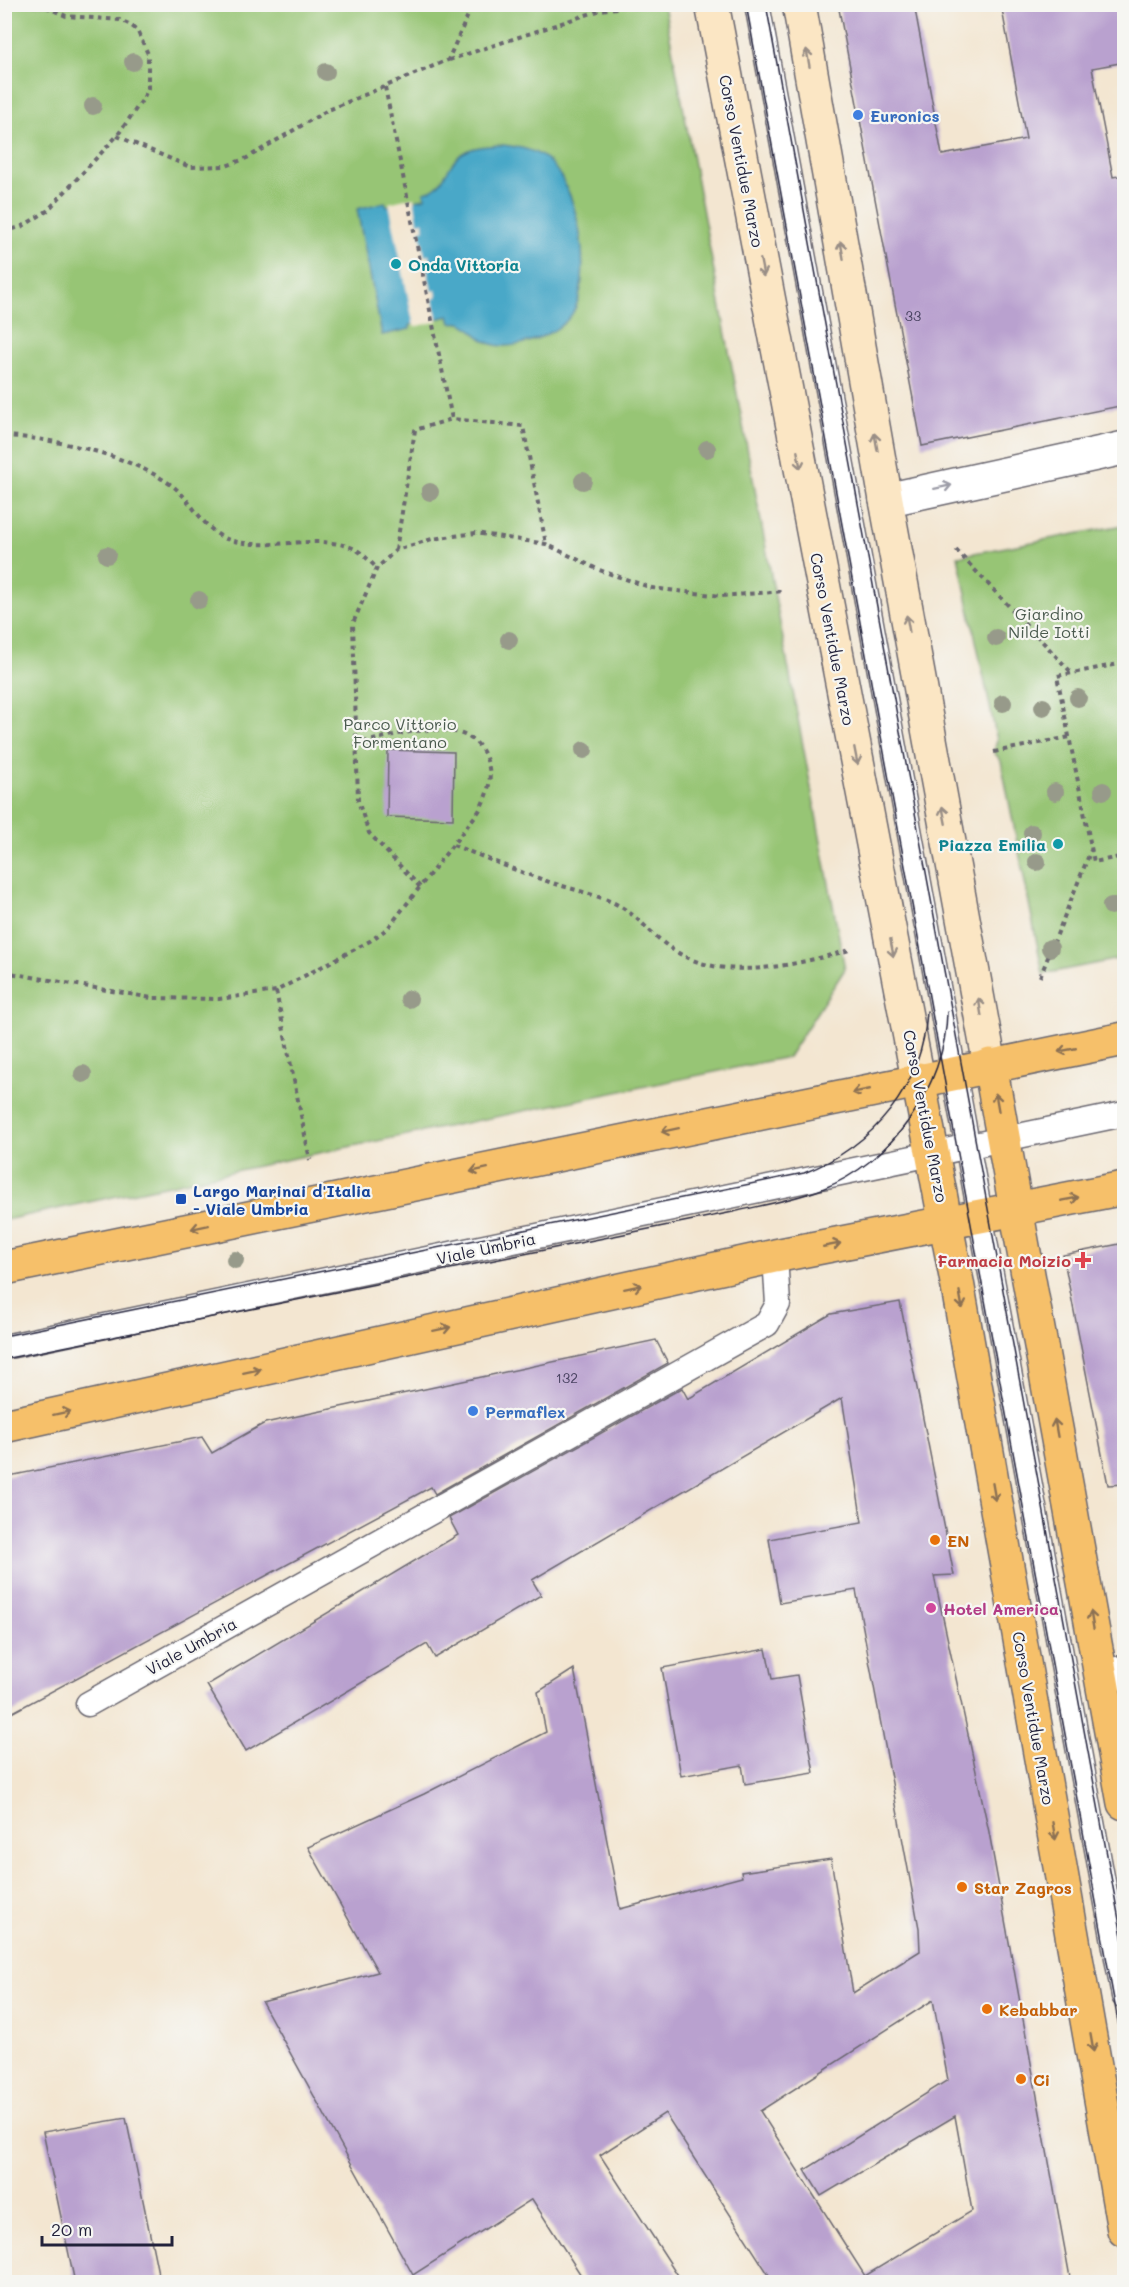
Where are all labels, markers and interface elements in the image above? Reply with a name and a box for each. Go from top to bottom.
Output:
one-way arrow [803,48,814,68]
street label: Corso Ventidue Marzo [715,73,769,249]
place label: Euronics [870,105,940,126]
marker: Euronics [851,108,865,122]
one-way arrow [836,241,847,260]
place label: Onda Vittoria [408,254,520,275]
marker: Onda Vittoria [389,257,403,271]
one-way arrow [757,258,768,278]
house number: 33 [905,306,921,325]
one-way arrow [870,433,881,452]
one-way arrow [794,450,805,469]
one-way arrow [933,481,952,493]
street label: Corso Ventidue Marzo [806,551,860,727]
park label: Giardino Nilde Iotti [1008,603,1090,642]
one-way arrow [903,614,914,634]
park label: Parco Vittorio Formentano [344,713,456,752]
one-way arrow [851,746,862,765]
one-way arrow [938,806,949,826]
place label: Piazza Emilia [938,834,1046,855]
marker: Piazza Emilia [1051,837,1065,851]
one-way arrow [887,937,898,957]
one-way arrow [974,998,985,1017]
street label: Corso Ventidue Marzo [899,1028,953,1204]
one-way arrow [1058,1045,1077,1056]
one-way arrow [851,1086,871,1097]
one-way arrow [991,1093,1002,1113]
one-way arrow [660,1125,680,1136]
one-way arrow [470,1165,489,1176]
place label: Largo Marinai d'Italia - Viale Umbria [193,1180,371,1219]
marker: Largo Marinai d'Italia - Viale Umbria [174,1192,188,1206]
one-way arrow [1060,1193,1080,1204]
one-way arrow [191,1222,210,1234]
street label: Viale Umbria [435,1227,537,1269]
one-way arrow [822,1239,842,1250]
place label: Farmacia Moizio [937,1250,1071,1271]
marker: Farmacia Moizio [1076,1253,1090,1267]
one-way arrow [623,1281,642,1293]
one-way arrow [955,1290,966,1310]
one-way arrow [433,1323,452,1335]
one-way arrow [242,1365,261,1377]
house number: 132 [556,1368,578,1387]
place label: Permaflex [485,1401,565,1422]
marker: Permaflex [466,1404,480,1418]
one-way arrow [52,1407,71,1419]
one-way arrow [1050,1418,1061,1438]
one-way arrow [989,1482,1000,1502]
place label: EN [947,1530,969,1551]
marker: EN [928,1533,942,1547]
place label: Hotel America [943,1598,1059,1619]
marker: Hotel America [924,1601,938,1615]
one-way arrow [1086,1610,1097,1630]
street label: Viale Umbria [142,1612,240,1680]
street label: Corso Ventidue Marzo [1008,1630,1060,1806]
one-way arrow [1049,1820,1060,1840]
place label: Star Zagros [974,1877,1072,1898]
marker: Star Zagros [955,1880,969,1894]
place label: Kebabbar [999,1999,1078,2020]
marker: Kebabbar [980,2002,994,2016]
one-way arrow [1086,2033,1097,2053]
place label: Ci [1033,2069,1050,2090]
marker: Ci [1014,2072,1028,2086]
scale bar [42,2209,172,2247]
text: 20 m [51,2217,92,2241]

